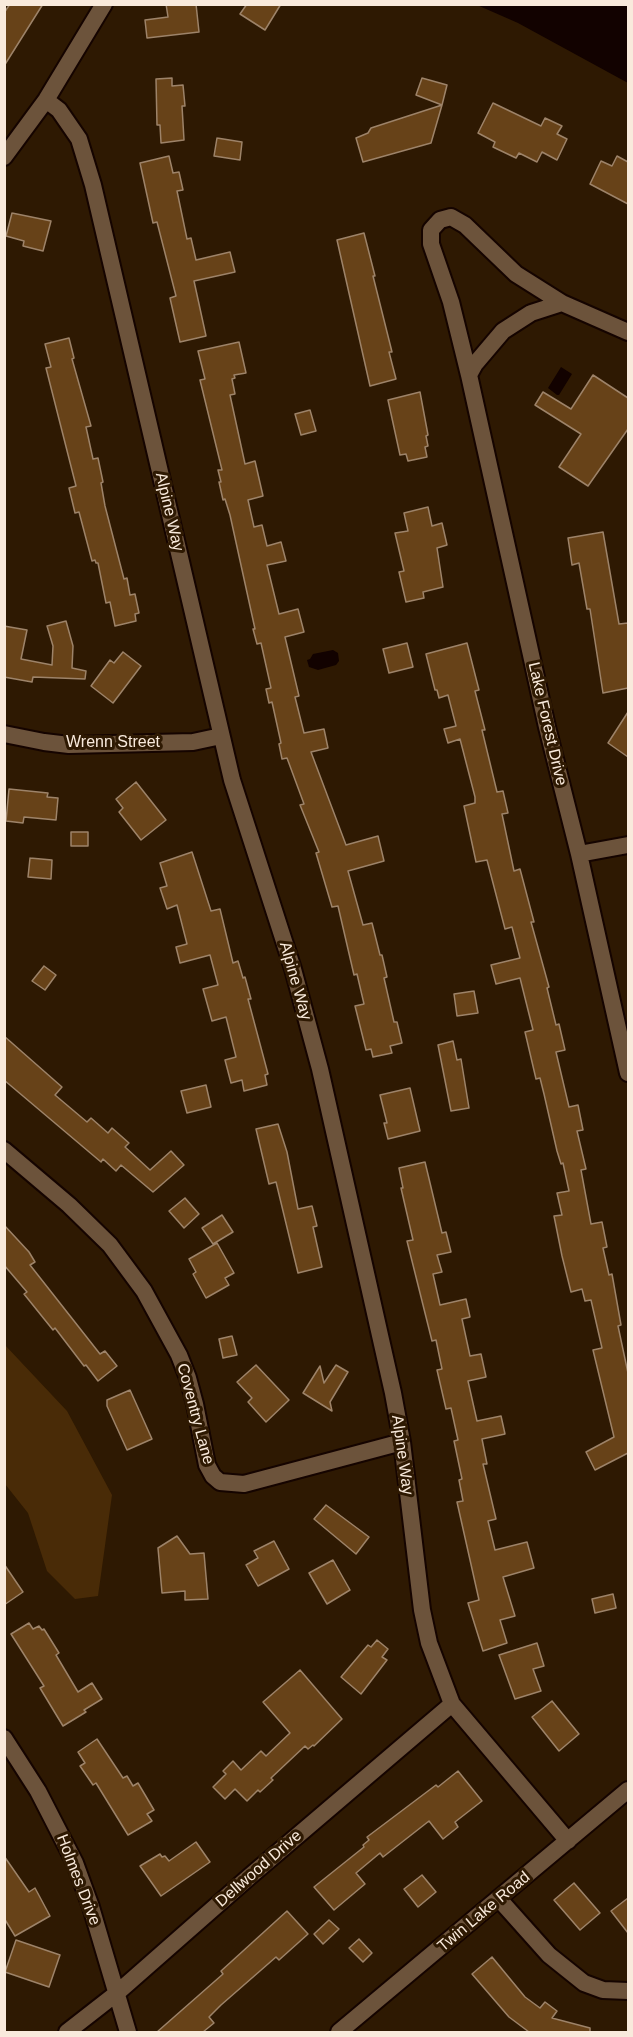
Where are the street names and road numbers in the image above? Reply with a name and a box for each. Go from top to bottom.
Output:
street label: Alpine Way [151,471,187,553]
street label: Lake Forest Drive [523,660,571,788]
street label: Wrenn Street [66,733,160,753]
street label: Alpine Way [275,940,315,1022]
street label: Coventry Lane [172,1361,218,1467]
street label: Alpine Way [387,1414,417,1496]
street label: Dellwood Drive [212,1826,306,1912]
street label: Holmes Drive [52,1832,104,1928]
street label: Twin Lake Road [434,1868,534,1956]

